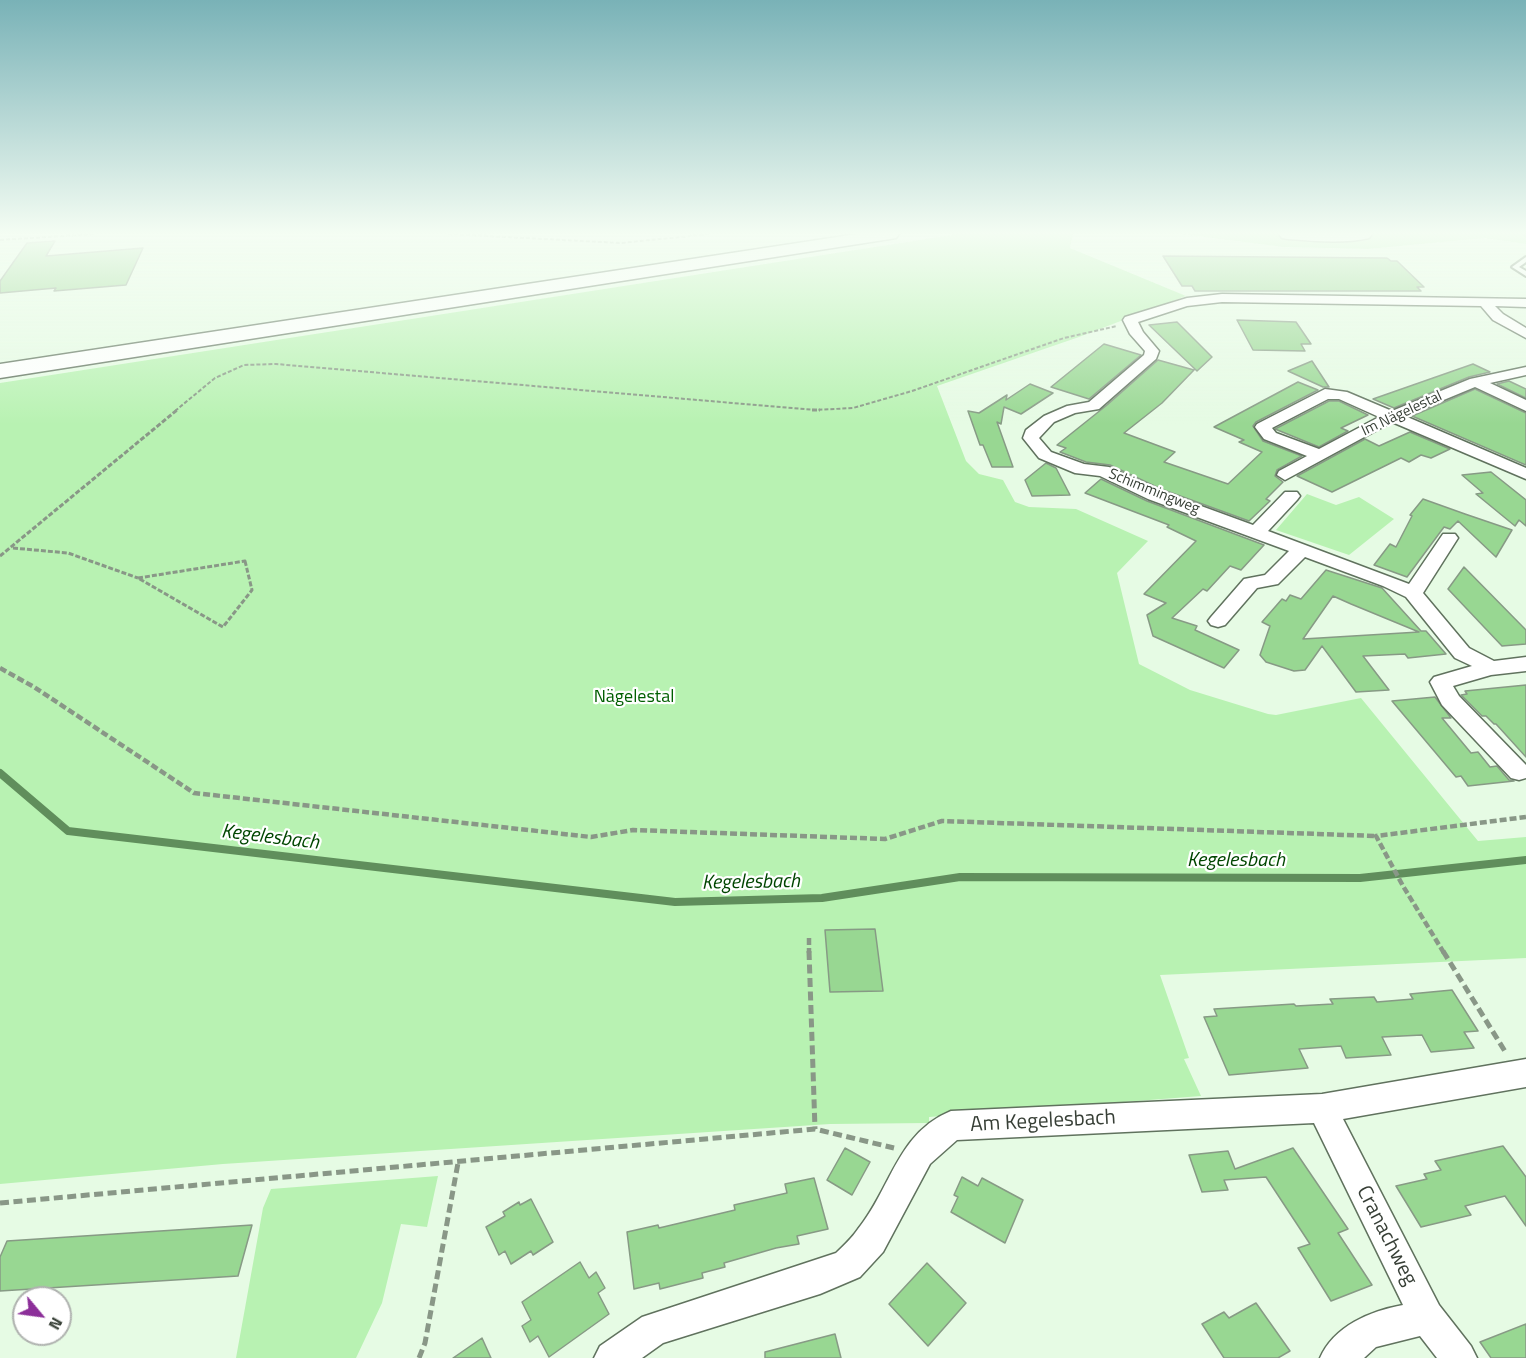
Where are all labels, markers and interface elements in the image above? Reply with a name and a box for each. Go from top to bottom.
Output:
street label: Im Nägelestal [1359,388,1445,440]
street label: Schimmingweg [1106,466,1202,518]
park label: Nägelestal [594,687,674,709]
water label: Kegelesbach [220,820,320,856]
water label: Kegelesbach [1187,849,1285,873]
water label: Kegelesbach [702,870,800,896]
street label: Am Kegelesbach [970,1106,1116,1138]
street label: Cranachweg [1350,1182,1422,1290]
north arrow [12,1286,72,1346]
text: N [43,1313,69,1334]

